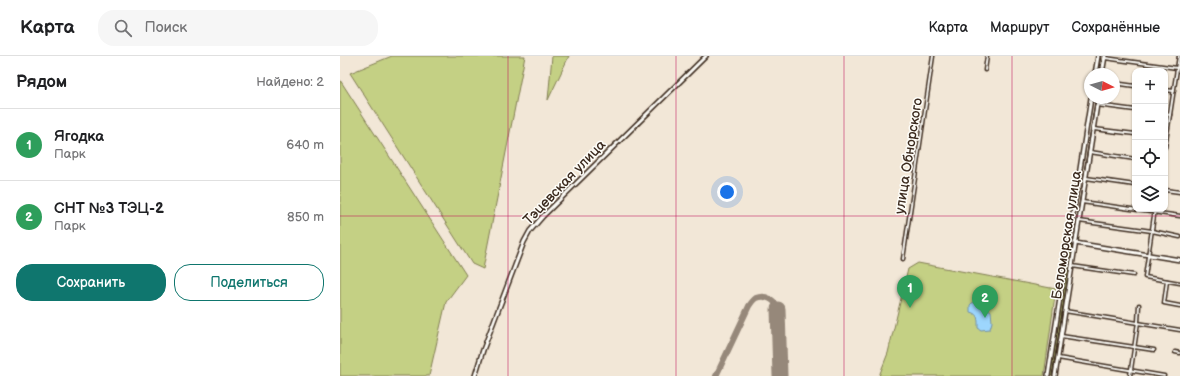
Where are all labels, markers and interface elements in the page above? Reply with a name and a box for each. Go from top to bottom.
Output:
search box [98,10,378,46]
text: Карта [20,16,74,39]
icon: search [112,17,134,39]
text: Поиск [144,18,187,37]
text: Карта [929,19,968,36]
text: Маршрут [990,19,1050,36]
text: Сохранённые [1072,19,1160,36]
north arrow [1084,68,1120,104]
map controls [1132,68,1168,212]
button: + [1132,68,1168,104]
text: Рядом [16,72,67,92]
text: Найдено: 2 [256,74,324,90]
street label: улица Обнорского [891,97,926,215]
button: − [1132,104,1168,140]
text: Ягодка [54,127,104,146]
street label: Тэцевская улица [520,136,610,228]
text: 1 [26,137,32,153]
text: 640 m [286,137,324,153]
button: locate [1132,140,1168,176]
text: Парк [54,146,86,162]
street label: Беломорская улица [1048,169,1085,301]
button: layers [1132,176,1168,212]
your location [717,182,737,202]
text: СНТ №3 ТЭЦ-2 [54,199,164,218]
text: 2 [25,209,33,225]
text: 850 m [287,209,324,225]
text: Парк [54,218,86,234]
button: Сохранить [16,264,166,301]
button: Поделиться [174,264,324,301]
pin: 1 [897,275,923,308]
pin: 2 [972,285,998,318]

